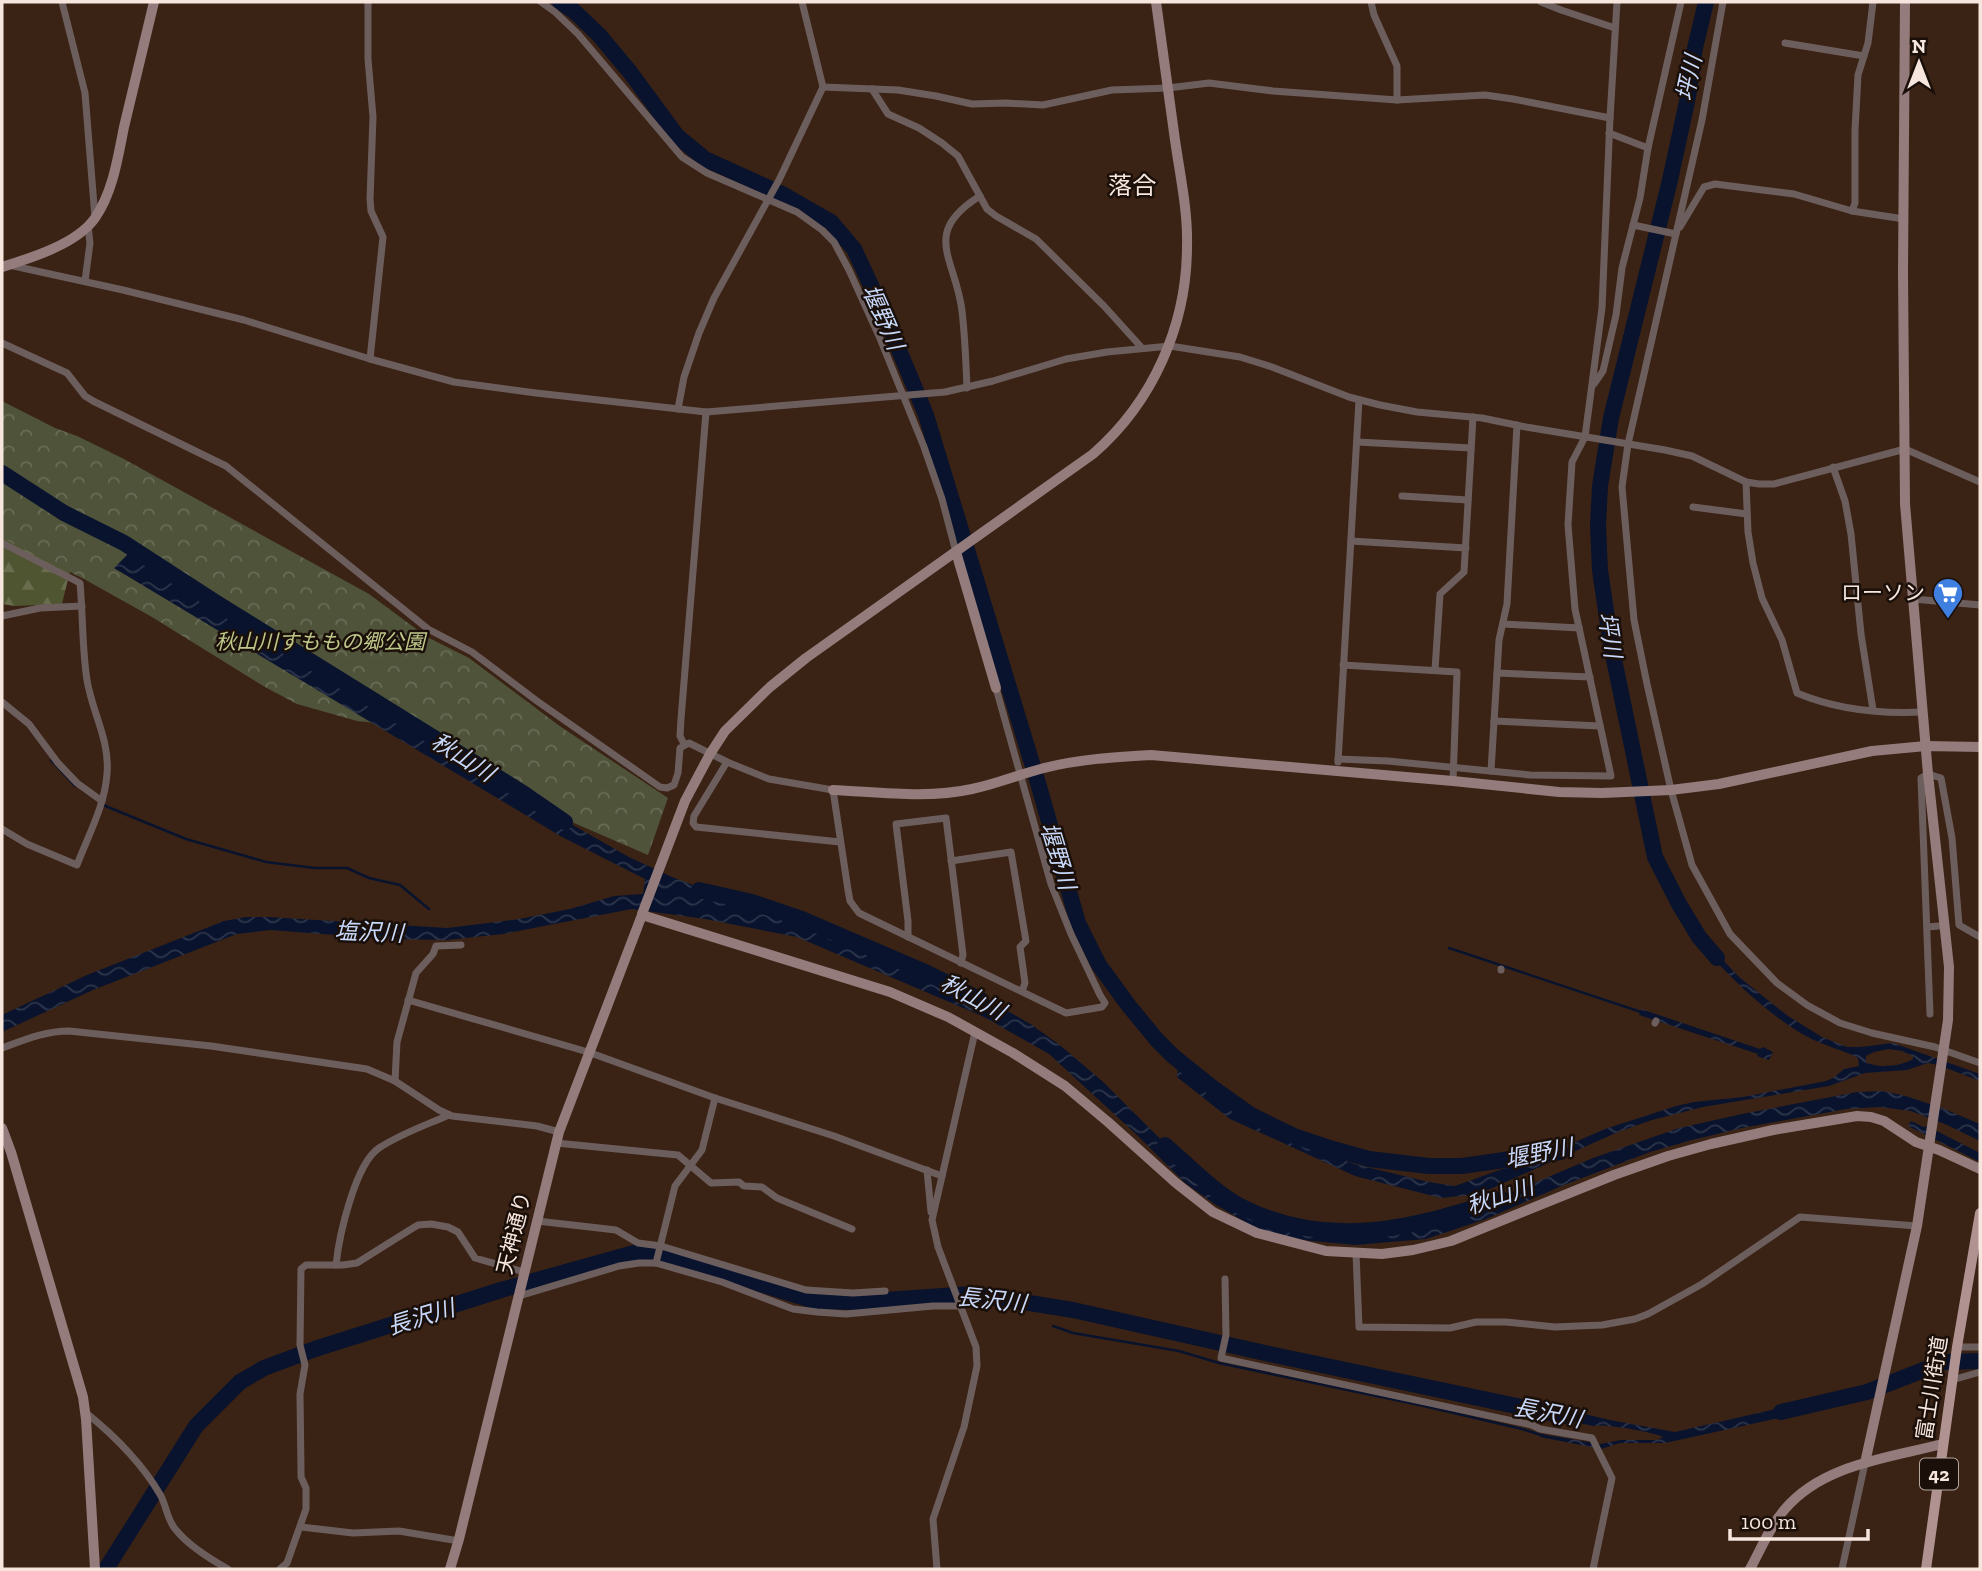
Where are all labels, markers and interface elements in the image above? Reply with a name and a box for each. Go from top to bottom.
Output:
north arrow [1884,28,1954,98]
text: N [1912,35,1926,58]
water label: 坪川 [1671,50,1708,103]
district label: 落合 [1108,171,1156,200]
water label: 堰野川 [856,280,911,357]
supermarket icon: ローソン [1931,576,1965,620]
place label: ローソン [1841,580,1925,605]
water label: 坪川 [1593,610,1628,663]
park label: 秋山川すももの郷公園 [215,629,428,654]
water label: 秋山川 [426,727,502,789]
water label: 堰野川 [1035,819,1082,896]
water label: 塩沢川 [334,917,407,947]
water label: 秋山川 [936,968,1013,1027]
water label: 堰野川 [1502,1132,1578,1173]
water label: 秋山川 [1463,1171,1540,1220]
street label: 天神通り [491,1189,536,1277]
water label: 長沢川 [956,1282,1031,1318]
water label: 長沢川 [384,1293,461,1340]
street label: 富士川街道 [1911,1334,1952,1442]
water label: 長沢川 [1511,1393,1587,1434]
road number: 42 [1920,1458,1958,1490]
scale bar [1730,1498,1868,1542]
text: 100 m [1741,1509,1796,1534]

